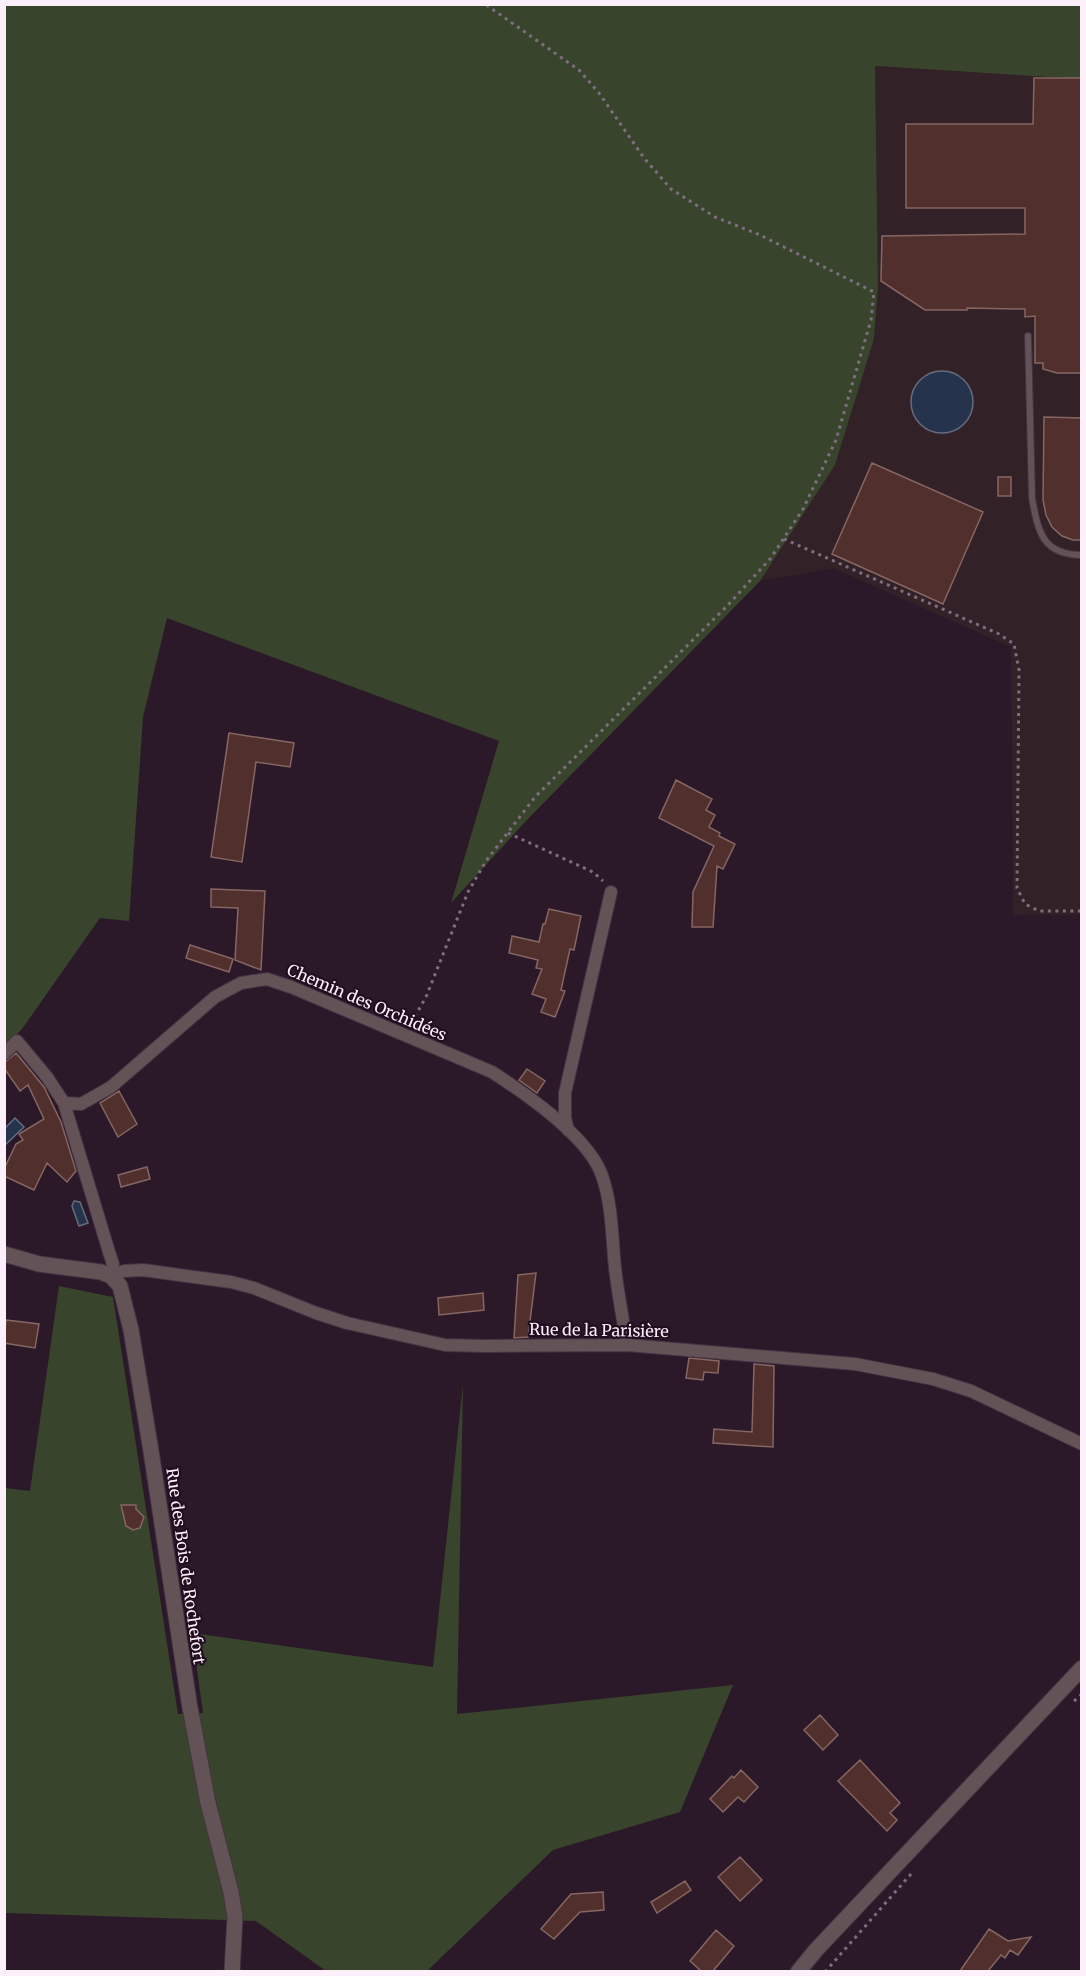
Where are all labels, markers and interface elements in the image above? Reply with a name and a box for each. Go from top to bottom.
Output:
street label: Chemin des Orchidées [284,959,450,1045]
street label: Rue de la Parisière [529,1319,669,1341]
street label: Rue des Bois de Rochefort [162,1467,210,1666]

